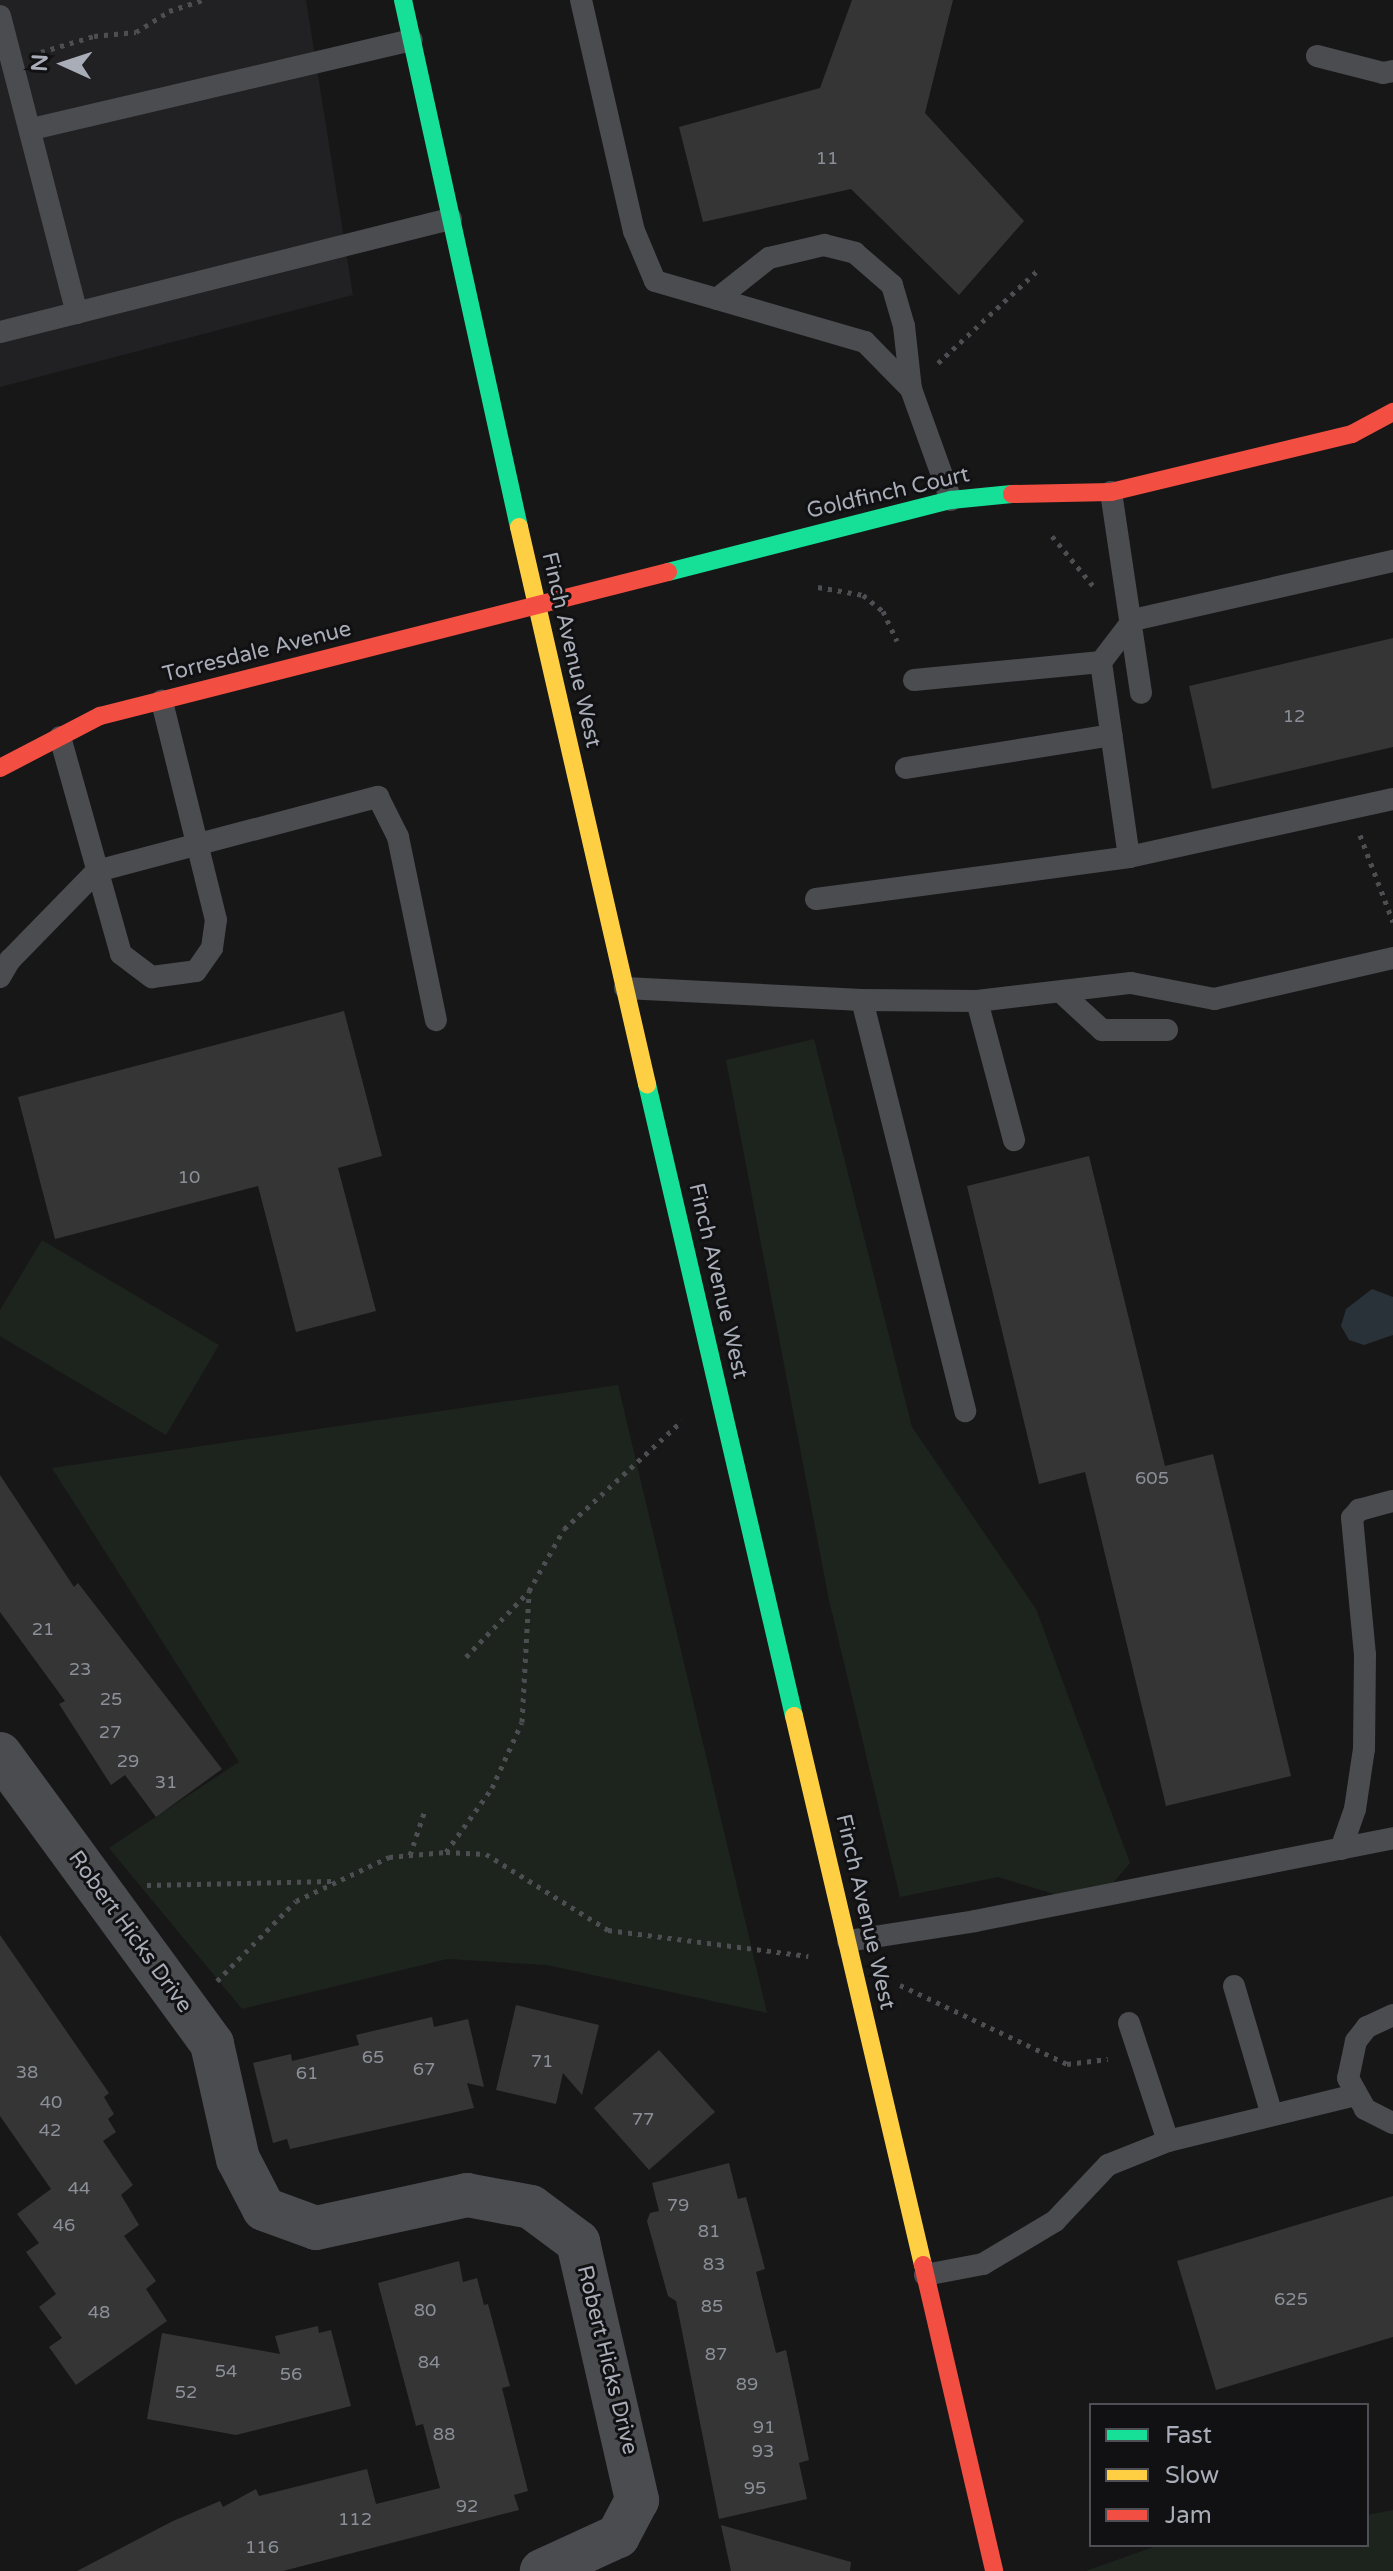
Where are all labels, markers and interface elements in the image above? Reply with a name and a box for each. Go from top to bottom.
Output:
north arrow [24,24,104,104]
text: N [27,53,53,72]
house number: 11 [816,147,838,169]
street label: Goldfinch Court [804,461,972,525]
street label: Finch Avenue West [536,550,606,750]
street label: Torresdale Avenue [160,616,354,688]
house number: 12 [1283,705,1305,727]
house number: 10 [178,1166,200,1188]
street label: Finch Avenue West [683,1181,753,1381]
house number: 605 [1135,1467,1169,1489]
house number: 21 [32,1618,54,1640]
house number: 23 [69,1658,91,1680]
house number: 25 [100,1688,122,1710]
house number: 27 [99,1721,121,1743]
house number: 29 [117,1750,139,1772]
house number: 31 [155,1771,177,1793]
street label: Finch Avenue West [830,1812,900,2012]
street label: Robert Hicks Drive [62,1846,198,2018]
house number: 65 [362,2046,384,2068]
house number: 71 [531,2050,553,2072]
house number: 67 [413,2058,435,2080]
house number: 38 [16,2061,38,2083]
house number: 61 [296,2062,318,2084]
house number: 40 [40,2091,62,2113]
house number: 77 [632,2108,654,2130]
house number: 42 [39,2119,61,2141]
house number: 44 [68,2177,90,2199]
house number: 79 [667,2194,689,2216]
house number: 46 [53,2214,75,2236]
house number: 81 [698,2220,720,2242]
house number: 83 [703,2253,725,2275]
street label: Robert Hicks Drive [571,2263,643,2457]
house number: 625 [1274,2288,1308,2310]
house number: 85 [701,2295,723,2317]
house number: 80 [414,2299,436,2321]
house number: 48 [88,2301,110,2323]
house number: 87 [705,2343,727,2365]
house number: 84 [418,2351,440,2373]
house number: 54 [215,2360,237,2382]
house number: 56 [280,2363,302,2385]
house number: 89 [736,2373,758,2395]
house number: 52 [175,2381,197,2403]
legend [1089,2403,1369,2547]
house number: 91 [753,2416,775,2438]
text: Fast [1165,2421,1212,2450]
house number: 88 [433,2423,455,2445]
house number: 93 [752,2440,774,2462]
text: Slow [1165,2461,1219,2490]
house number: 95 [744,2477,766,2499]
house number: 92 [456,2495,478,2517]
text: Jam [1165,2501,1212,2530]
house number: 112 [338,2508,372,2530]
house number: 116 [245,2536,279,2558]

